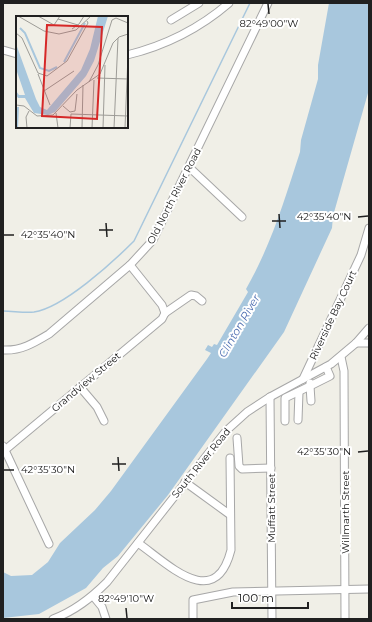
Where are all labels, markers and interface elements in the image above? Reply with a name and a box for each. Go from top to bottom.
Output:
inset map [16,16,128,128]
text: 82°49'00"W [240,17,298,30]
street label: Old North River Road [144,146,204,246]
text: 42°35'40"N [297,210,351,223]
text: 42°35'40"N [21,228,75,241]
street label: Riverside Bay Court [306,268,360,362]
water label: Clinton River [215,291,263,360]
street label: Grandview Street [49,349,123,415]
street label: South River Road [169,425,233,501]
text: 42°35'30"N [297,445,351,458]
text: 42°35'30"N [21,463,75,476]
street label: Willmarth Street [339,470,352,554]
street label: Muffatt Street [265,473,278,543]
scale bar [232,584,308,610]
text: 100 m [238,590,274,605]
text: 82°49'10"W [98,592,154,605]

